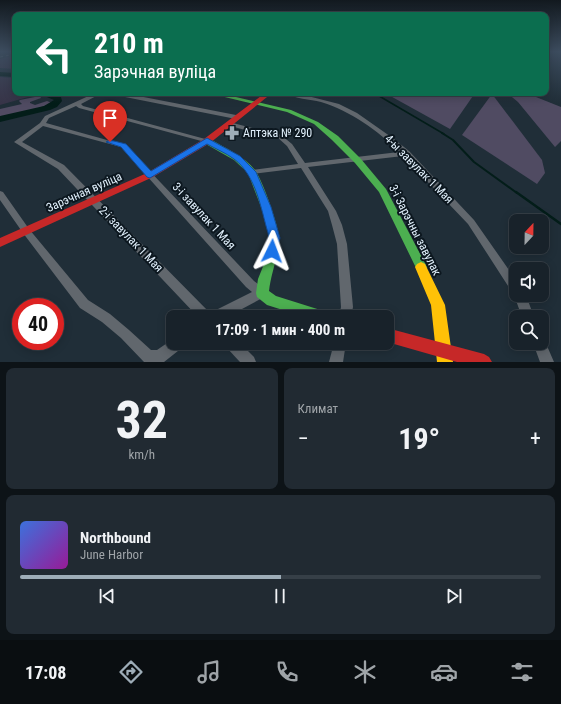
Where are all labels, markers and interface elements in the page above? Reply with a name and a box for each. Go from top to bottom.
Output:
text: 210 m [94,27,164,60]
icon: left [28,28,80,80]
text: Зарэчная вуліца [94,61,216,82]
pin [93,101,127,142]
icon: arrive [99,107,121,129]
pharmacy icon: Аптэка № 290 [224,125,240,141]
place label: Аптэка № 290 [243,126,312,140]
street label: 4-ы завулак 1 Мая [382,132,456,206]
street label: Зарэчная вуліца [44,169,124,215]
street label: 3-і завулак 1 Мая [170,180,238,252]
street label: 3-і Зарэчны завулак [386,182,444,278]
street label: 2-і завулак 1 Мая [96,203,166,275]
north arrow [509,214,549,254]
map controls [509,214,549,350]
position arrow [251,230,293,272]
button: sound [509,262,549,302]
speed limit sign: 40 [12,298,64,350]
button: search [509,310,549,350]
text: 17:09 · 1 мин · 400 m [215,321,345,339]
text: 32 [115,390,168,451]
text: Климат [298,401,338,416]
text: 19° [398,421,440,456]
text: − [298,426,309,451]
text: + [530,426,541,451]
text: km/h [128,447,155,462]
text: Northbound [80,529,151,547]
text: June Harbor [80,547,143,562]
icon: previous [96,585,118,607]
icon: pause [269,585,291,607]
icon: next [443,585,465,607]
icon: directions [117,658,145,686]
icon: music [195,658,223,686]
icon: phone [273,658,301,686]
icon: climate [351,658,379,686]
icon: car [430,658,458,686]
icon: filters [508,658,536,686]
text: 17:08 [25,662,66,683]

